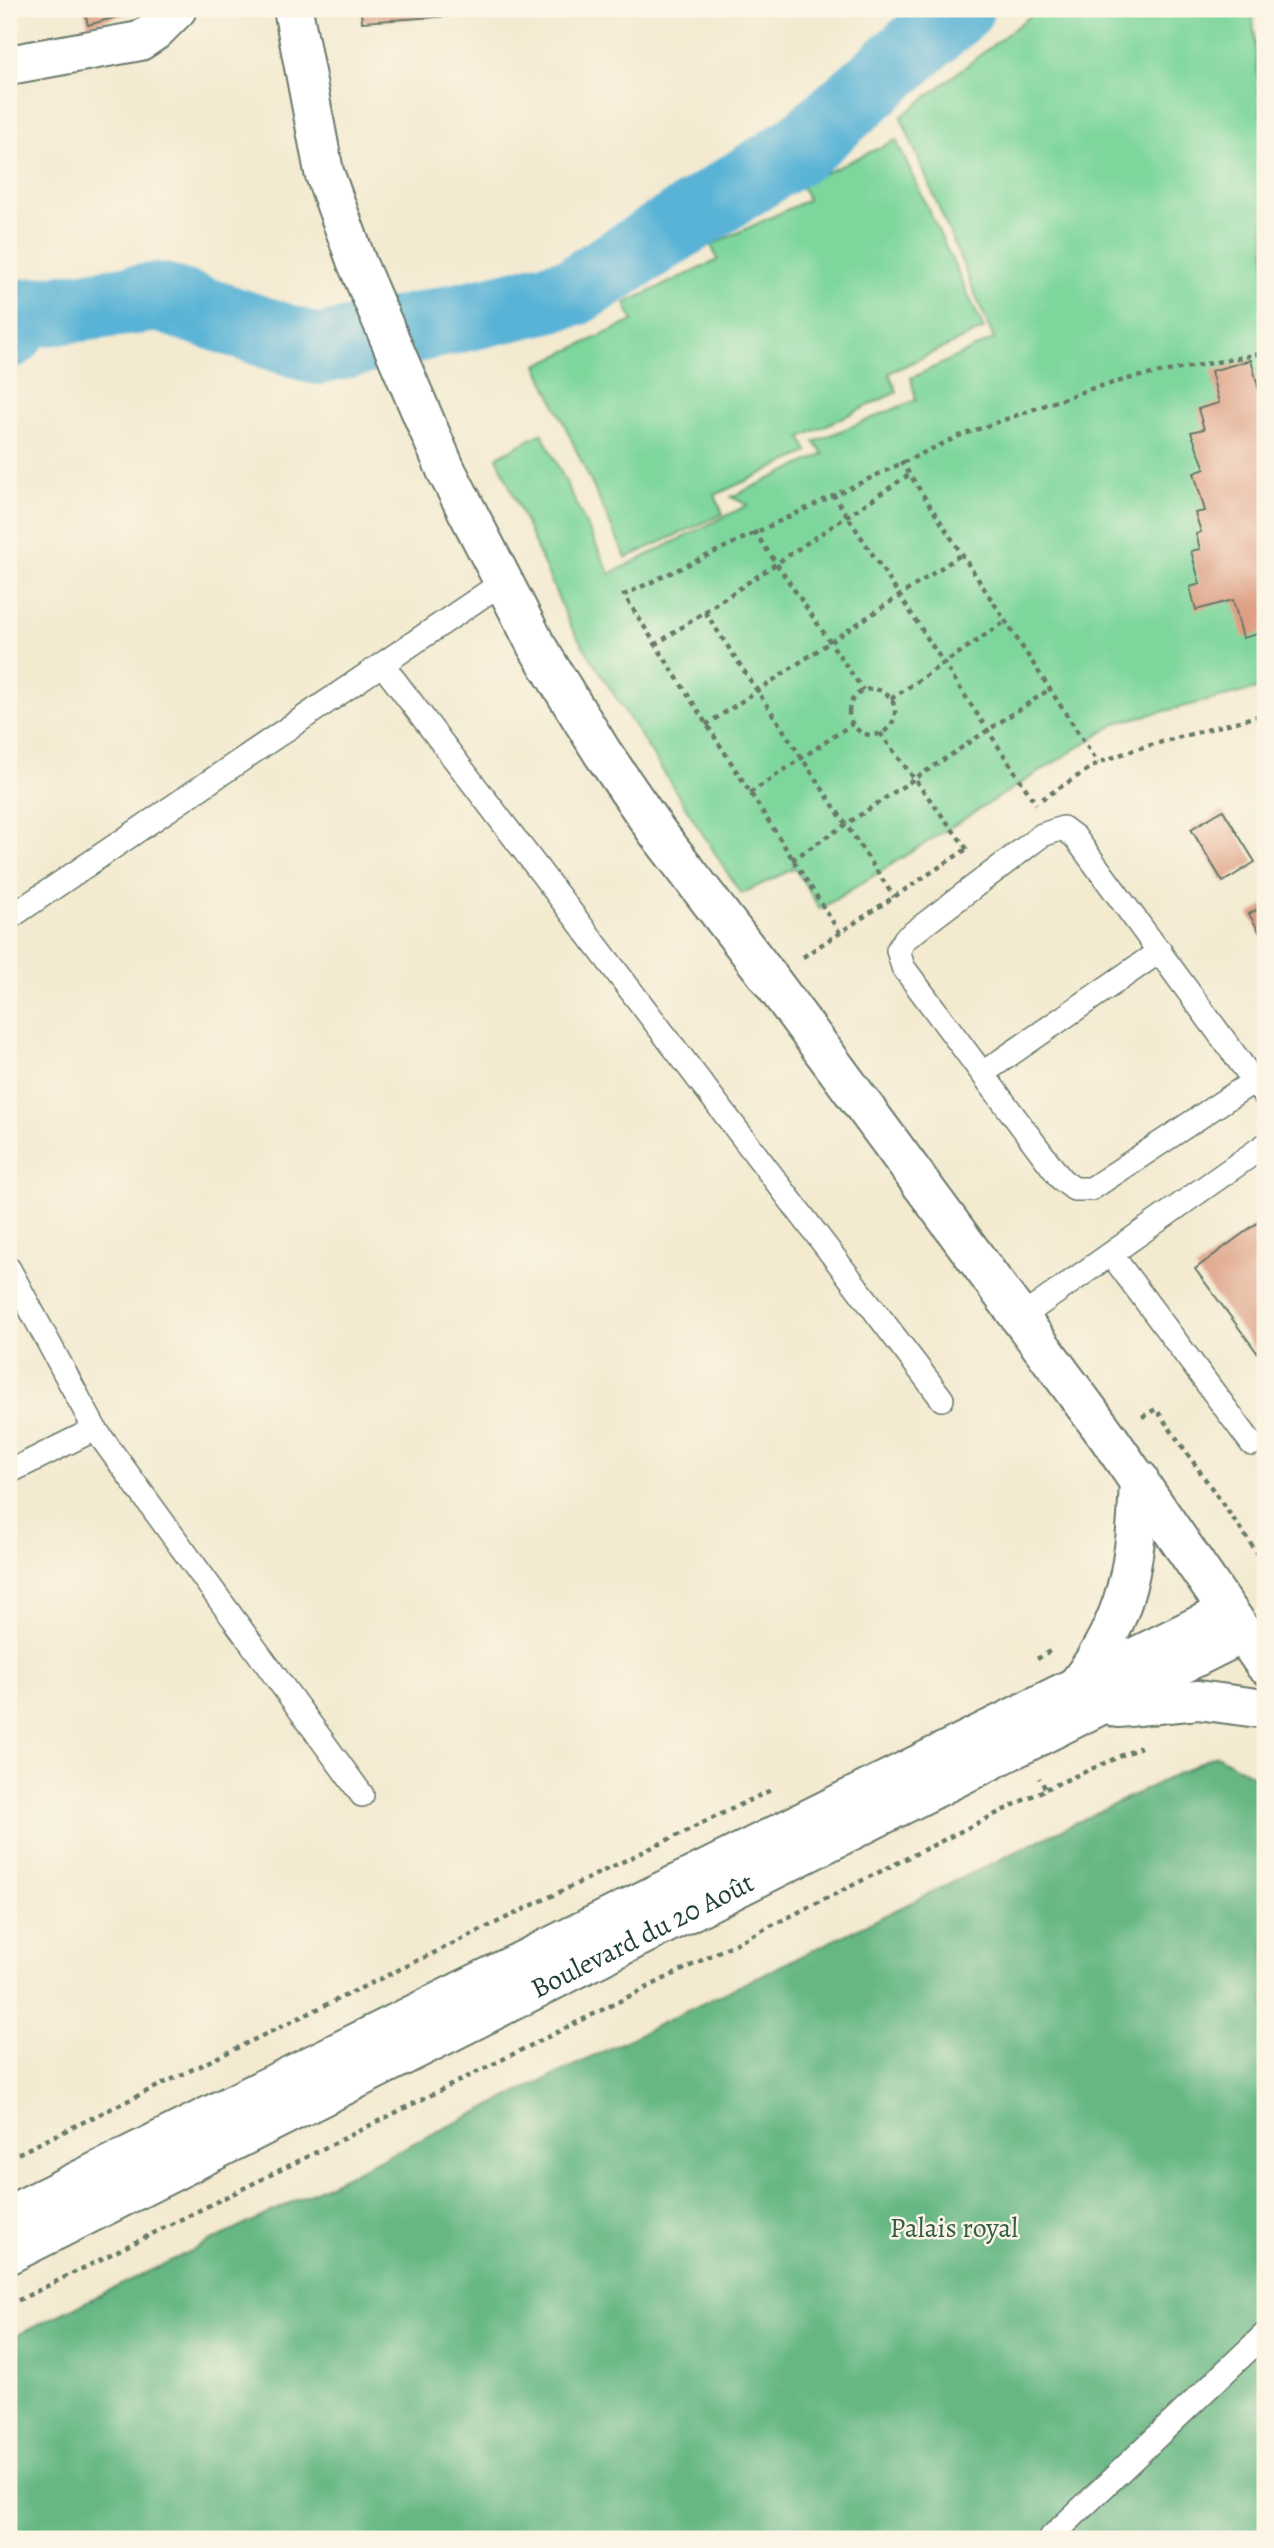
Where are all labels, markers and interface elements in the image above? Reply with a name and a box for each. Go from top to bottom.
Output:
street label: Boulevard du 20 Août [524,1864,760,2007]
park label: Palais royal [890,2209,1018,2247]

